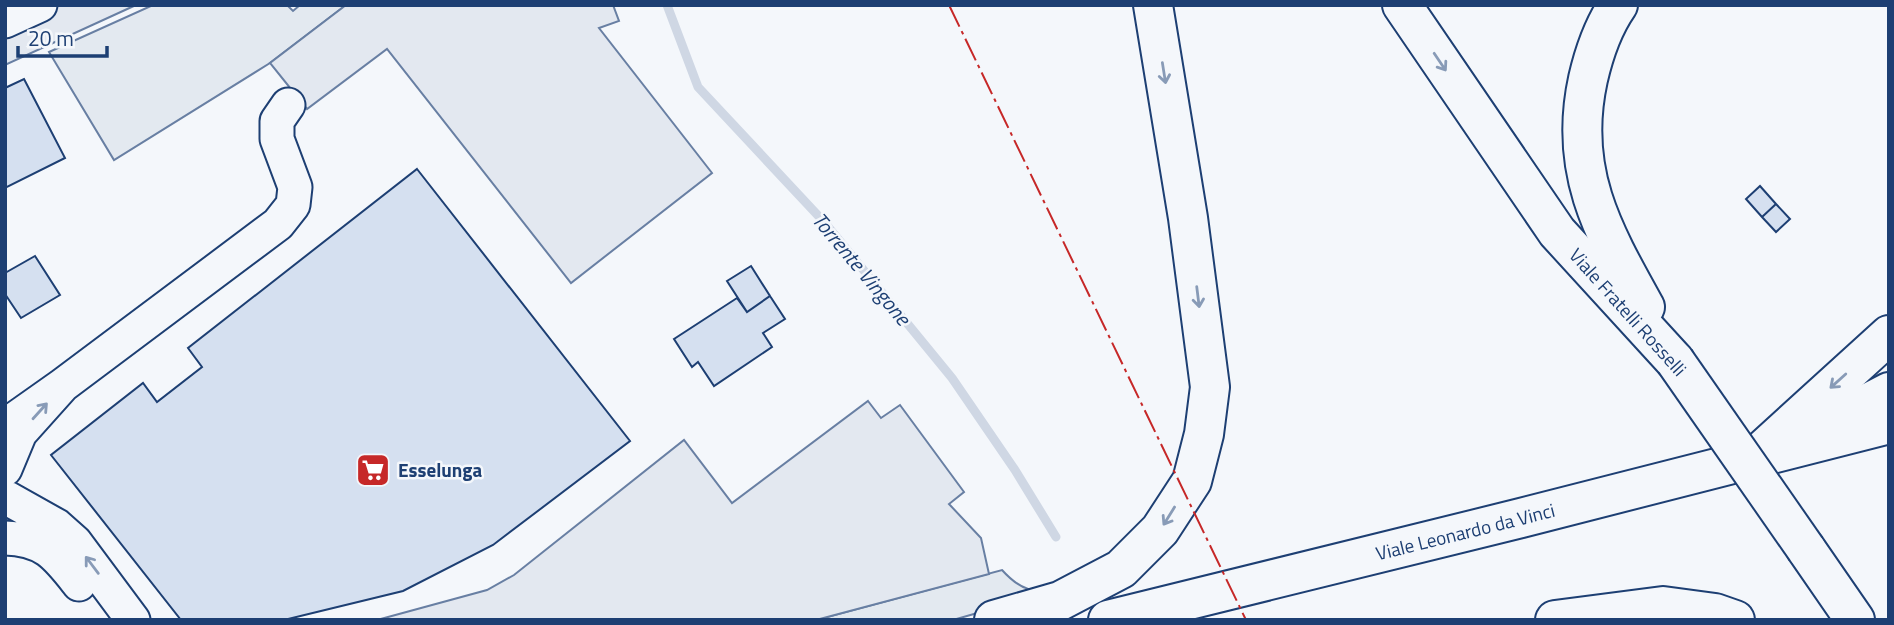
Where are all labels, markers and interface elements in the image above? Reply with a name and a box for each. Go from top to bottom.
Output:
scale bar [18,14,107,58]
text: 20 m [28,22,74,54]
one-way arrow [1433,51,1447,71]
one-way arrow [1158,61,1171,83]
water label: Torrente Vingone [805,205,920,333]
street label: Viale Fratelli Rosselli [1563,241,1694,382]
one-way arrow [1192,286,1205,308]
one-way arrow [1830,372,1847,389]
one-way arrow [31,403,48,420]
supermarket icon: Esselunga [354,451,392,489]
place label: Esselunga [398,455,482,484]
street label: Viale Leonardo da Vinci [1373,495,1558,567]
one-way arrow [1162,505,1176,525]
one-way arrow [85,556,100,575]

